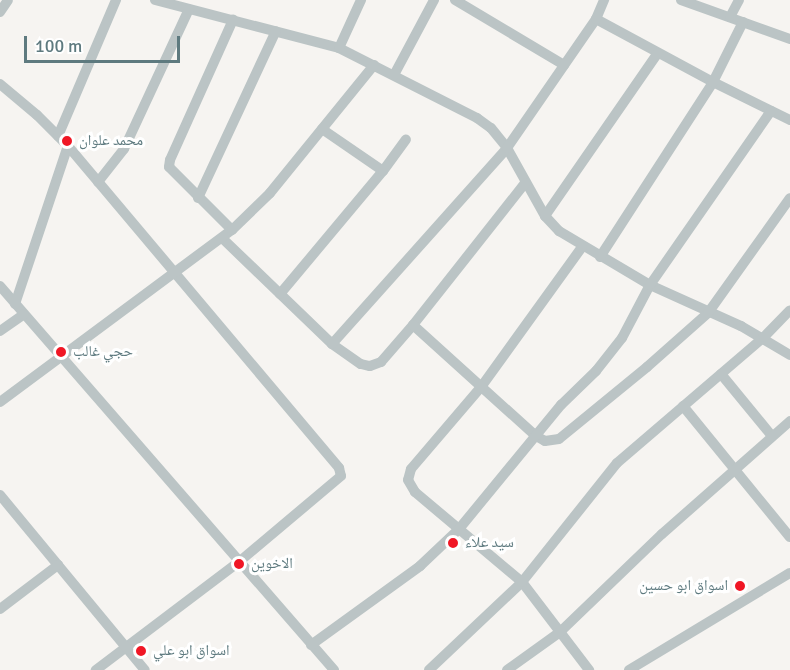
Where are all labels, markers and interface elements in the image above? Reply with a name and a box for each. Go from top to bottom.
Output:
scale bar [27,24,183,62]
text: 100 m [35,35,82,57]
place label: محمد علوان [79,132,143,150]
marker: محمد علوان [60,134,74,148]
place label: حجي غالب [73,343,133,361]
marker: حجي غالب [54,345,68,359]
place label: سيد علاء [465,534,514,552]
marker: سيد علاء [446,536,460,550]
place label: الاخوين [251,555,293,573]
marker: الاخوين [232,557,246,571]
place label: اسواق ابو حسين [639,577,728,595]
marker: اسواق ابو حسين [733,579,747,593]
place label: اسواق ابو علي [153,642,230,660]
marker: اسواق ابو علي [134,644,148,658]

